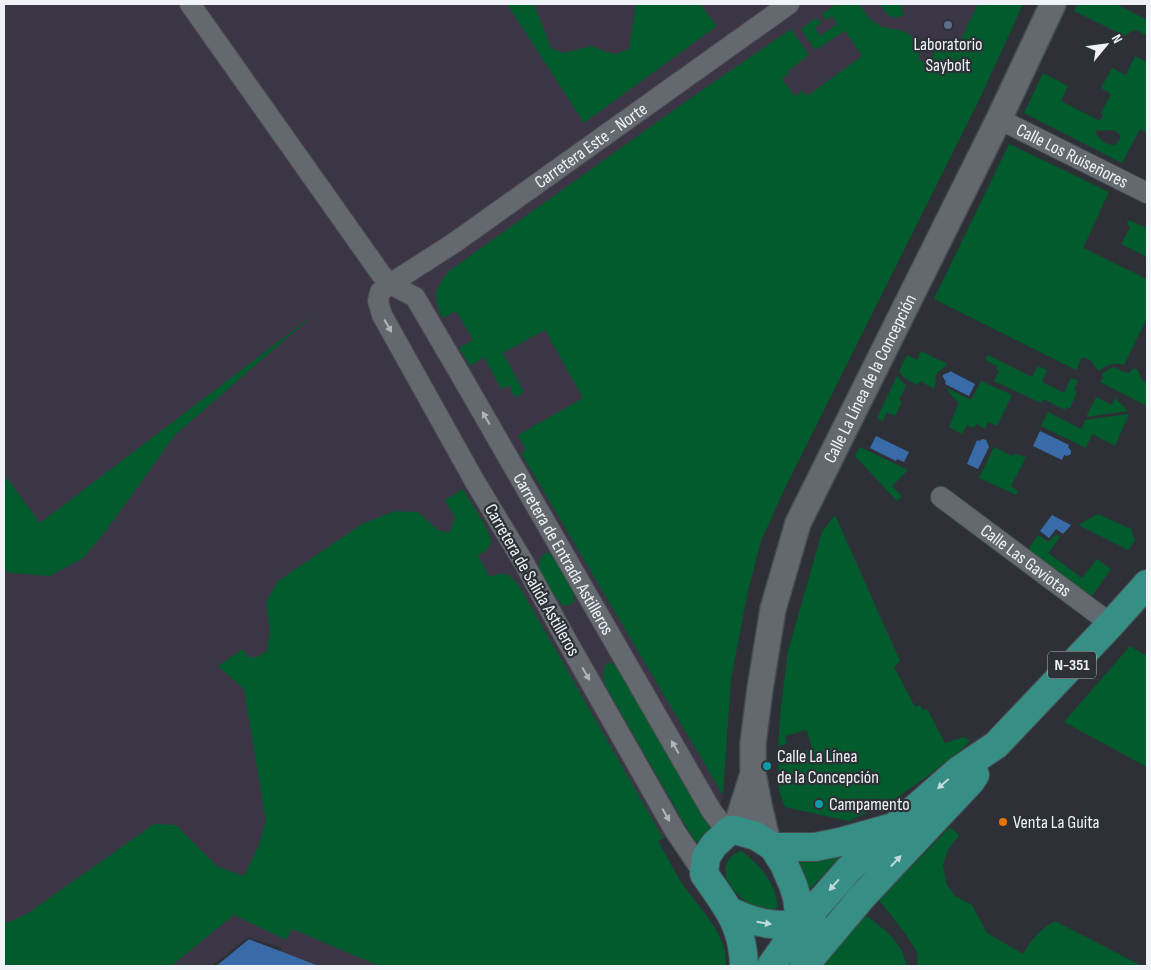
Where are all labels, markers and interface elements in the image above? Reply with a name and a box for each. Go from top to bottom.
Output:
marker: Laboratorio Saybolt [942,19,954,31]
north arrow [1081,20,1131,70]
text: N [1108,32,1126,46]
place label: Laboratorio Saybolt [913,34,983,76]
street label: Carretera Este - Norte [530,98,651,193]
street label: Calle Los Ruiseñores [1013,119,1132,192]
street label: Calle La Línea de la Concepción [819,291,921,466]
one-way arrow [384,318,392,333]
one-way arrow [481,412,490,425]
street label: Carretera de Entrada Astilleros [509,469,618,638]
street label: Carretera de Salida Astilleros [480,500,584,660]
street label: Calle Las Gaviotas [977,520,1075,601]
road number: N-351 [1048,652,1096,678]
one-way arrow [581,668,590,681]
one-way arrow [670,740,679,753]
place label: Calle La Línea de la Concepción [777,746,879,788]
marker: Calle La Línea de la Concepción [761,760,773,772]
one-way arrow [936,779,949,790]
place label: Campamento [829,794,910,815]
marker: Campamento [813,798,825,810]
one-way arrow [662,809,671,822]
place label: Venta La Guita [1013,812,1100,833]
marker: Venta La Guita [997,816,1009,828]
one-way arrow [890,856,902,868]
one-way arrow [829,879,840,892]
one-way arrow [756,919,772,927]

